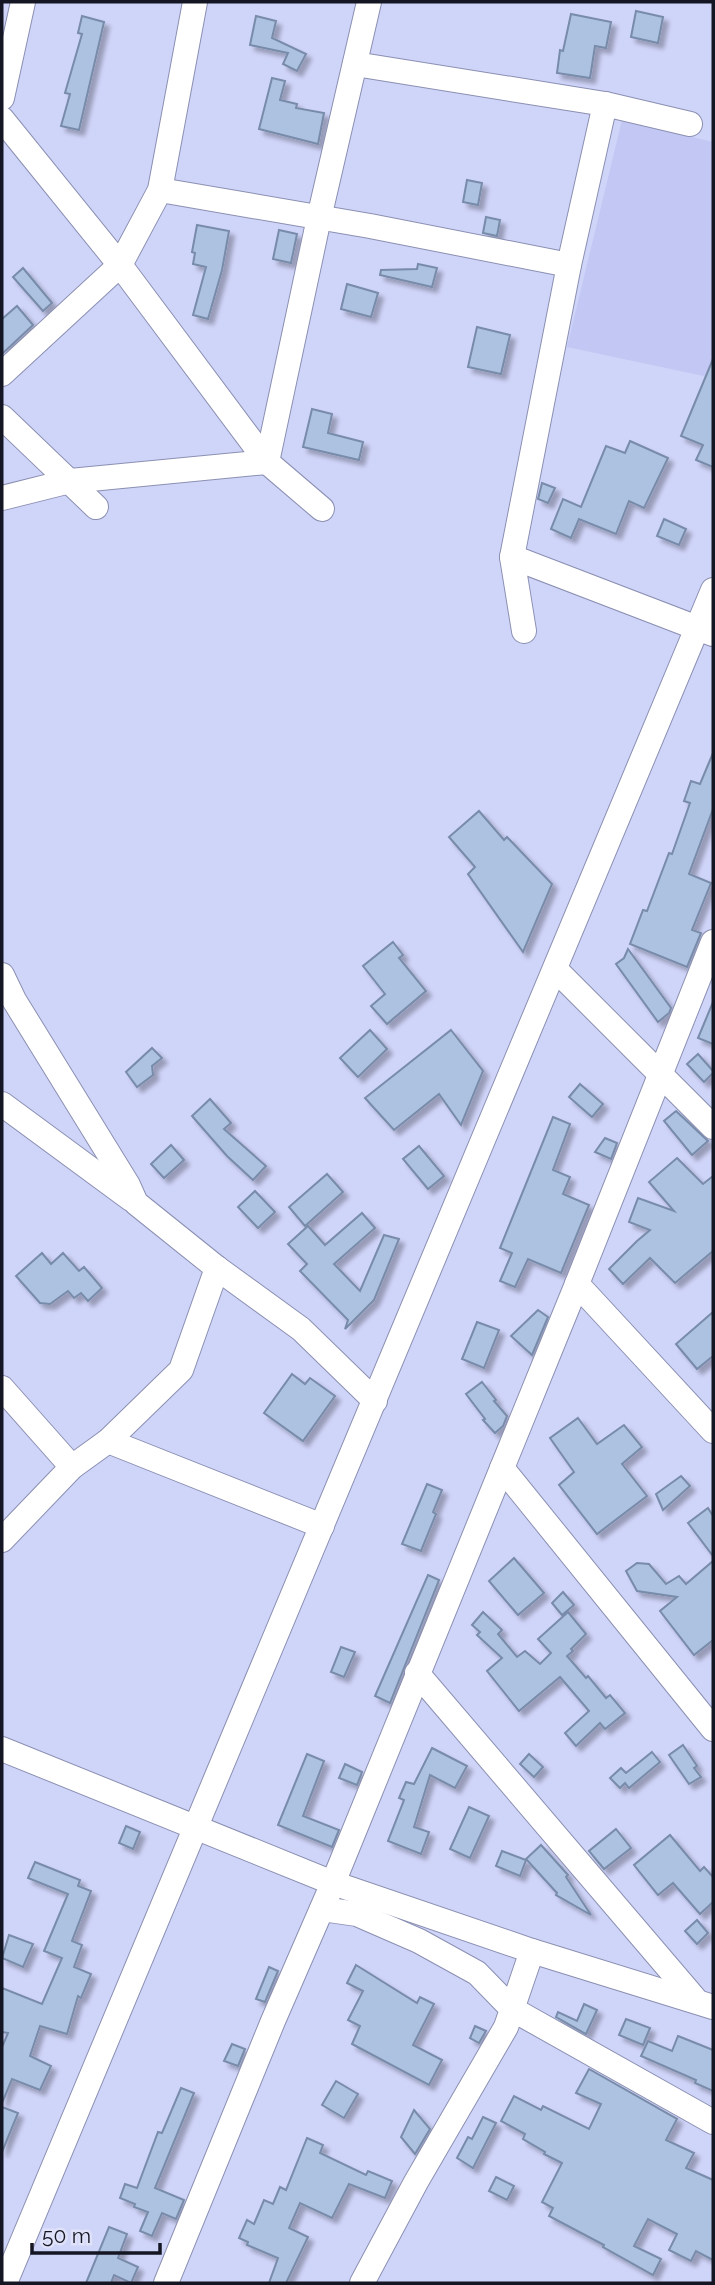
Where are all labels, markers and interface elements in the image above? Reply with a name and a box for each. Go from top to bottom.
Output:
scale bar [32,2212,159,2256]
text: 50 m [42,2223,91,2248]

